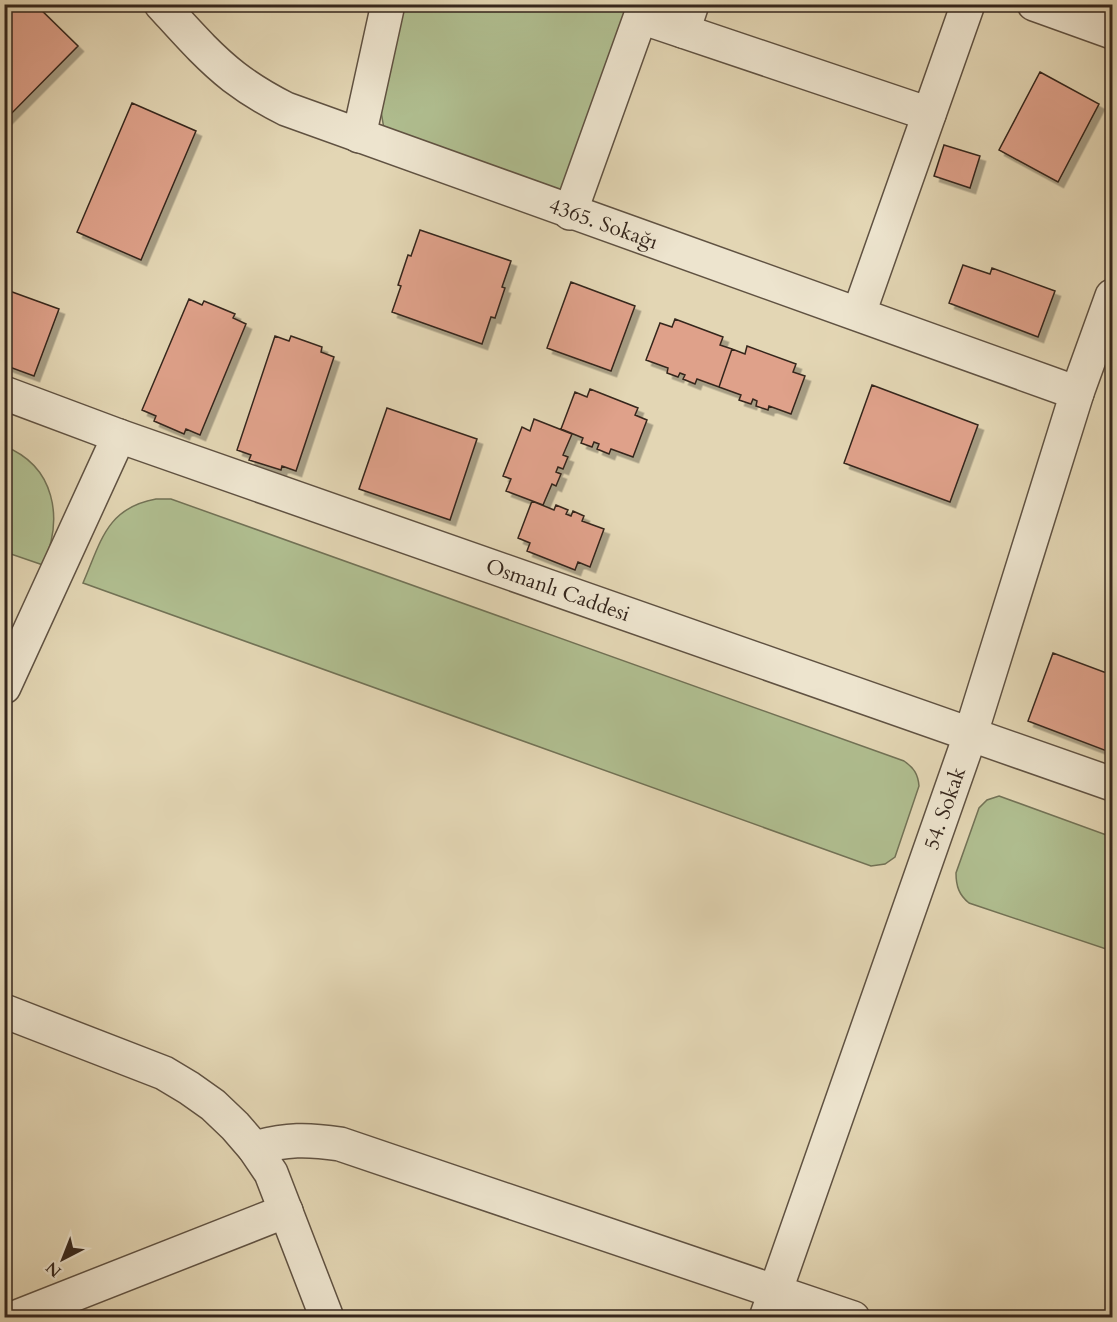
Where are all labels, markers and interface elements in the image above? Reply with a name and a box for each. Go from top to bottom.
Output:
street label: 4365. Sokağı [545,191,662,256]
street label: Osmanlı Caddesi [482,551,634,629]
street label: 54. Sokak [917,762,973,854]
north arrow [33,1229,93,1289]
text: N [41,1257,66,1282]

